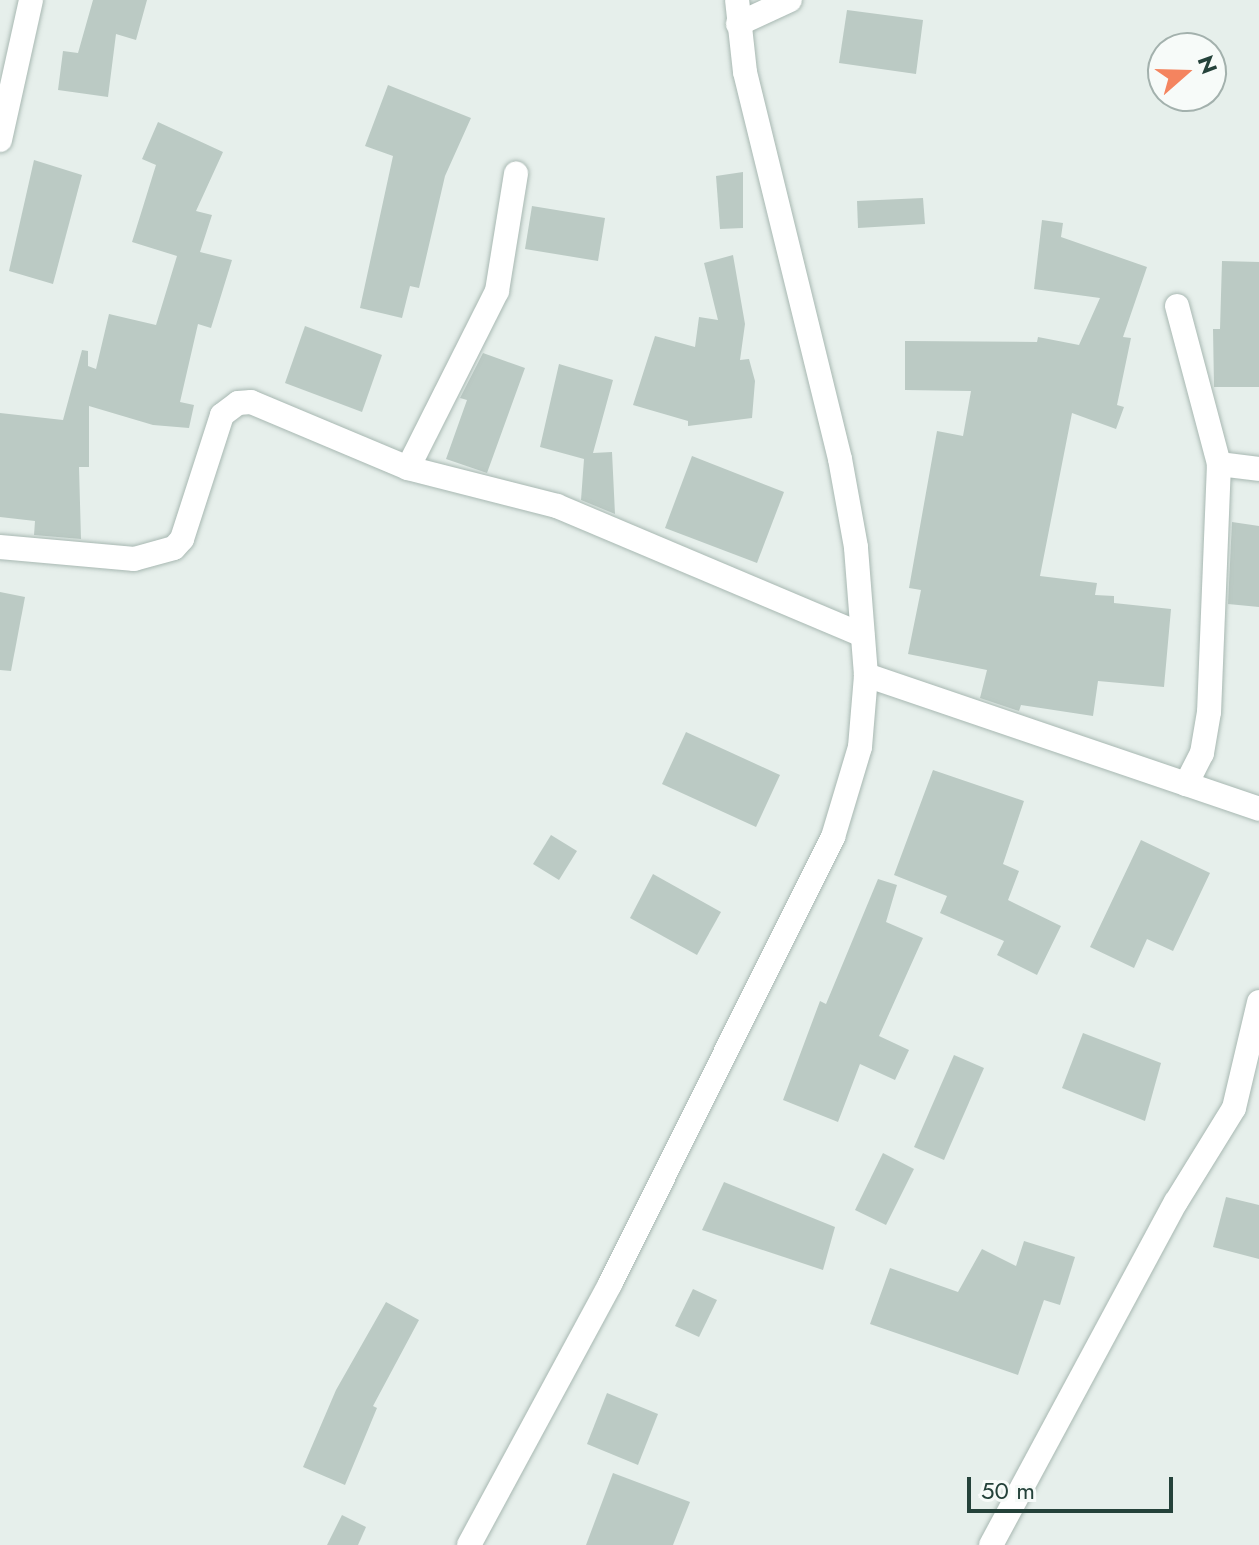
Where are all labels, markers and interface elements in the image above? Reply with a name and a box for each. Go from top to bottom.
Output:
north arrow [1147,32,1227,112]
text: N [1190,51,1226,78]
scale bar [971,1461,1177,1511]
text: 50 m [981,1473,1035,1508]

